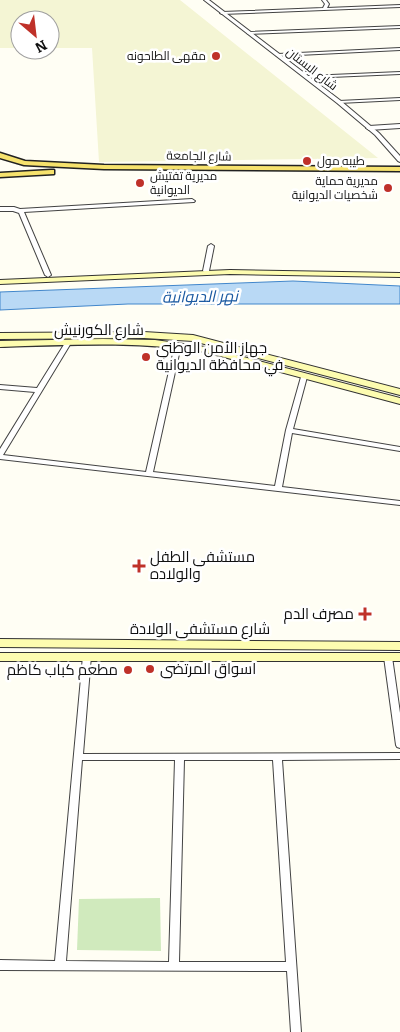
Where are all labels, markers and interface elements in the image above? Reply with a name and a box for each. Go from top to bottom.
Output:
north arrow [10,10,60,60]
text: N [32,36,50,56]
street label: شارع البستان [283,45,340,94]
place label: مقهى الطاحونه [127,49,206,63]
marker: مقهى الطاحونه [210,50,222,62]
street label: شارع الجامعة [166,148,232,165]
place label: طيبه مول [317,154,365,168]
marker: طيبه مول [301,155,313,167]
place label: مديرية تفتيش الديوانية [150,169,217,197]
place label: مديرية حماية شخصيات الديوانية [292,174,378,202]
marker: مديرية تفتيش الديوانية [134,177,146,189]
marker: مديرية حماية شخصيات الديوانية [382,182,394,194]
water label: نهر الديوانية [162,286,240,307]
street label: شارع الكورنيش [54,321,144,341]
place label: جهاز الأمن الوطني في محافظة الديوانية [156,339,283,377]
marker: جهاز الأمن الوطني في محافظة الديوانية [140,351,152,363]
place label: مستشفى الطفل والولاده [150,548,255,583]
marker: مستشفى الطفل والولاده [132,559,146,573]
place label: مصرف الدم [284,605,354,624]
marker: مصرف الدم [358,607,372,621]
street label: شارع مستشفى الولادة [130,620,270,640]
place label: اسواق المرتضى [160,660,256,679]
place label: مطعم كباب كاظم [7,661,118,680]
marker: اسواق المرتضى [144,663,156,675]
marker: مطعم كباب كاظم [122,664,134,676]

